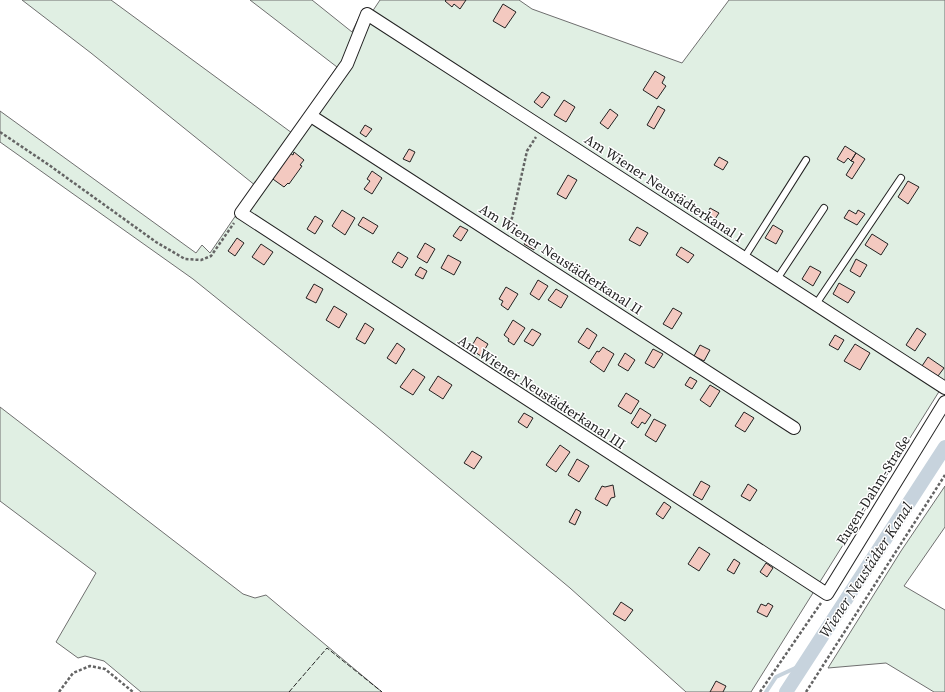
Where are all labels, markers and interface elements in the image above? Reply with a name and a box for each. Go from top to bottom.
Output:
street label: Am Wiener Neustädterkanal I [581,129,747,247]
street label: Am Wiener Neustädterkanal II [476,199,646,319]
street label: Am Wiener Neustädterkanal III [454,330,630,454]
street label: Eugen-Dahm-Straße [831,431,915,549]
water label: Wiener Neustädter Kanal [814,497,918,641]

